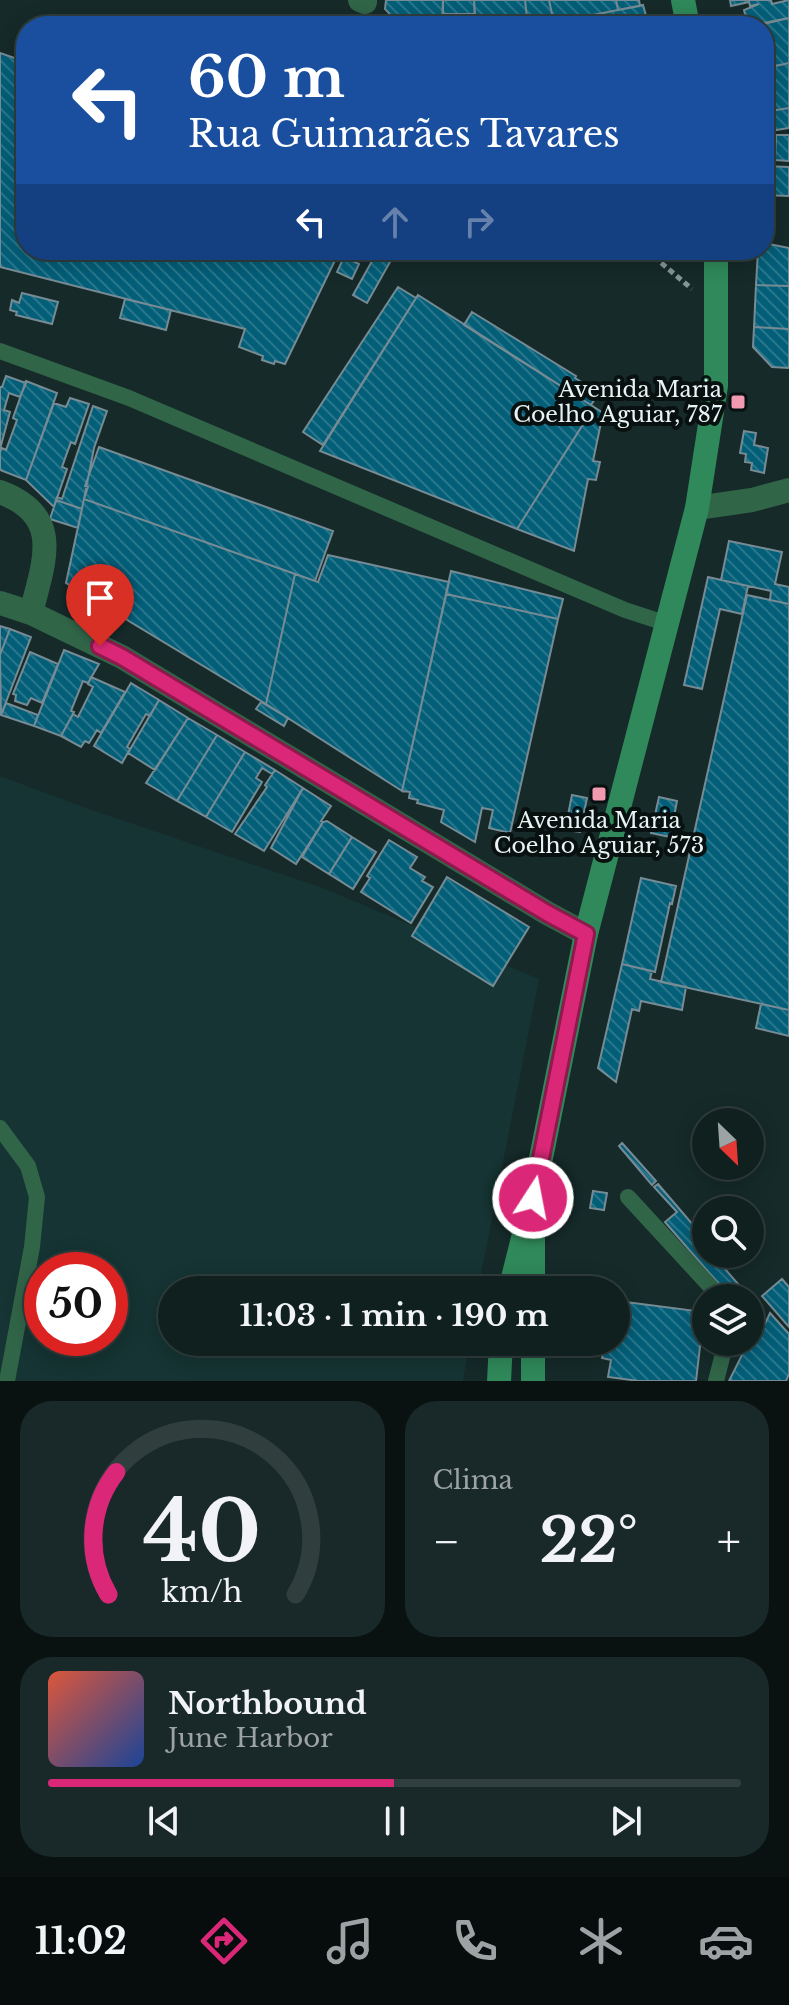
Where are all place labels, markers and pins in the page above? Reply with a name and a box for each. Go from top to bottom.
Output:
place label: Avenida Maria Coelho Aguiar, 787 [513,376,723,428]
marker: Avenida Maria Coelho Aguiar, 787 [729,393,747,411]
pin [66,564,134,646]
marker: Avenida Maria Coelho Aguiar, 573 [590,785,608,803]
place label: Avenida Maria Coelho Aguiar, 573 [494,807,704,859]

